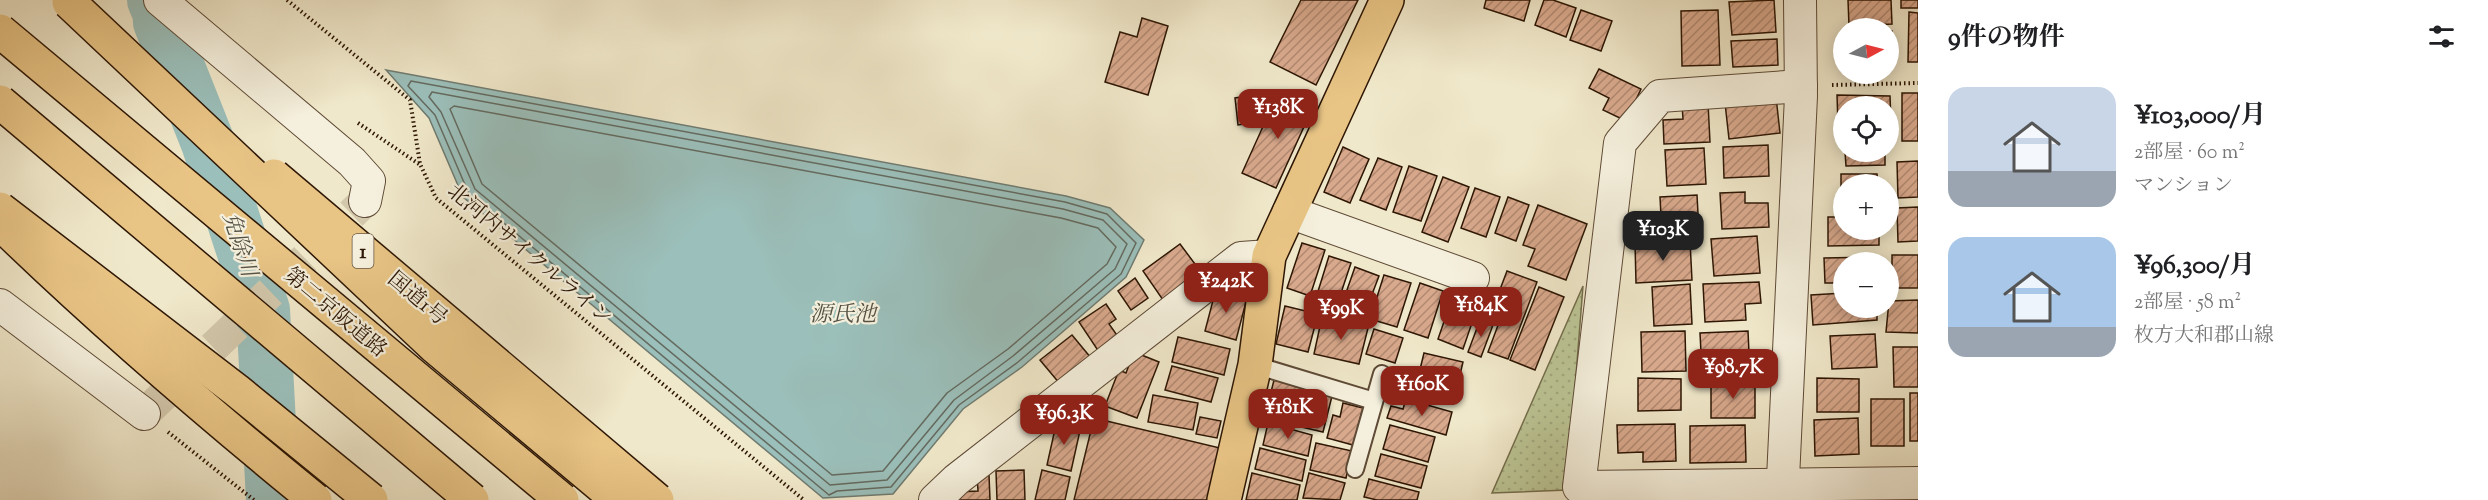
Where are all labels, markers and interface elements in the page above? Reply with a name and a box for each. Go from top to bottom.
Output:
north arrow [1833,18,1899,84]
map controls [1833,18,1899,318]
text: 9件の物件 [1948,20,2065,57]
icon: filters [2425,20,2458,53]
pin: ¥138K [1236,89,1320,140]
text: ¥138K [1252,94,1304,123]
button: locate [1833,96,1899,162]
text: ¥103,000/月 [2134,98,2266,135]
icon: home [1996,111,2068,183]
text: 2部屋 · 60 m² [2134,139,2245,168]
text: マンション [2134,172,2233,201]
button: + [1833,174,1899,240]
street label: 北河内サイクルライン [440,178,618,334]
water label: 免除川 [213,209,264,283]
pin: ¥103K [1621,211,1705,262]
text: ¥103K [1637,216,1689,245]
road number: 1 [352,234,374,268]
text: ¥96,300/月 [2134,248,2255,285]
button: − [1833,252,1899,318]
icon: home [1996,261,2068,333]
street label: 第二京阪道路 [277,262,393,366]
pin: ¥242K [1184,263,1268,314]
street label: 国道1号 [380,265,453,334]
text: ¥242K [1198,268,1254,297]
pin: ¥184K [1439,287,1523,338]
text: 2部屋 · 58 m² [2134,289,2241,318]
pin: ¥99K [1305,290,1377,341]
text: ¥184K [1454,292,1508,321]
text: ¥99K [1318,295,1364,324]
water label: 源氏池 [810,300,879,332]
text: 枚方大和郡山線 [2134,322,2274,351]
pin: ¥98.7K [1684,349,1782,400]
text: ¥98.7K [1702,354,1764,383]
pin: ¥160K [1380,366,1464,417]
text: ¥160K [1395,371,1449,400]
pin: ¥181K [1246,389,1330,440]
text: ¥181K [1263,394,1313,423]
pin: ¥96.3K [1015,395,1113,446]
text: ¥96.3K [1034,400,1094,429]

